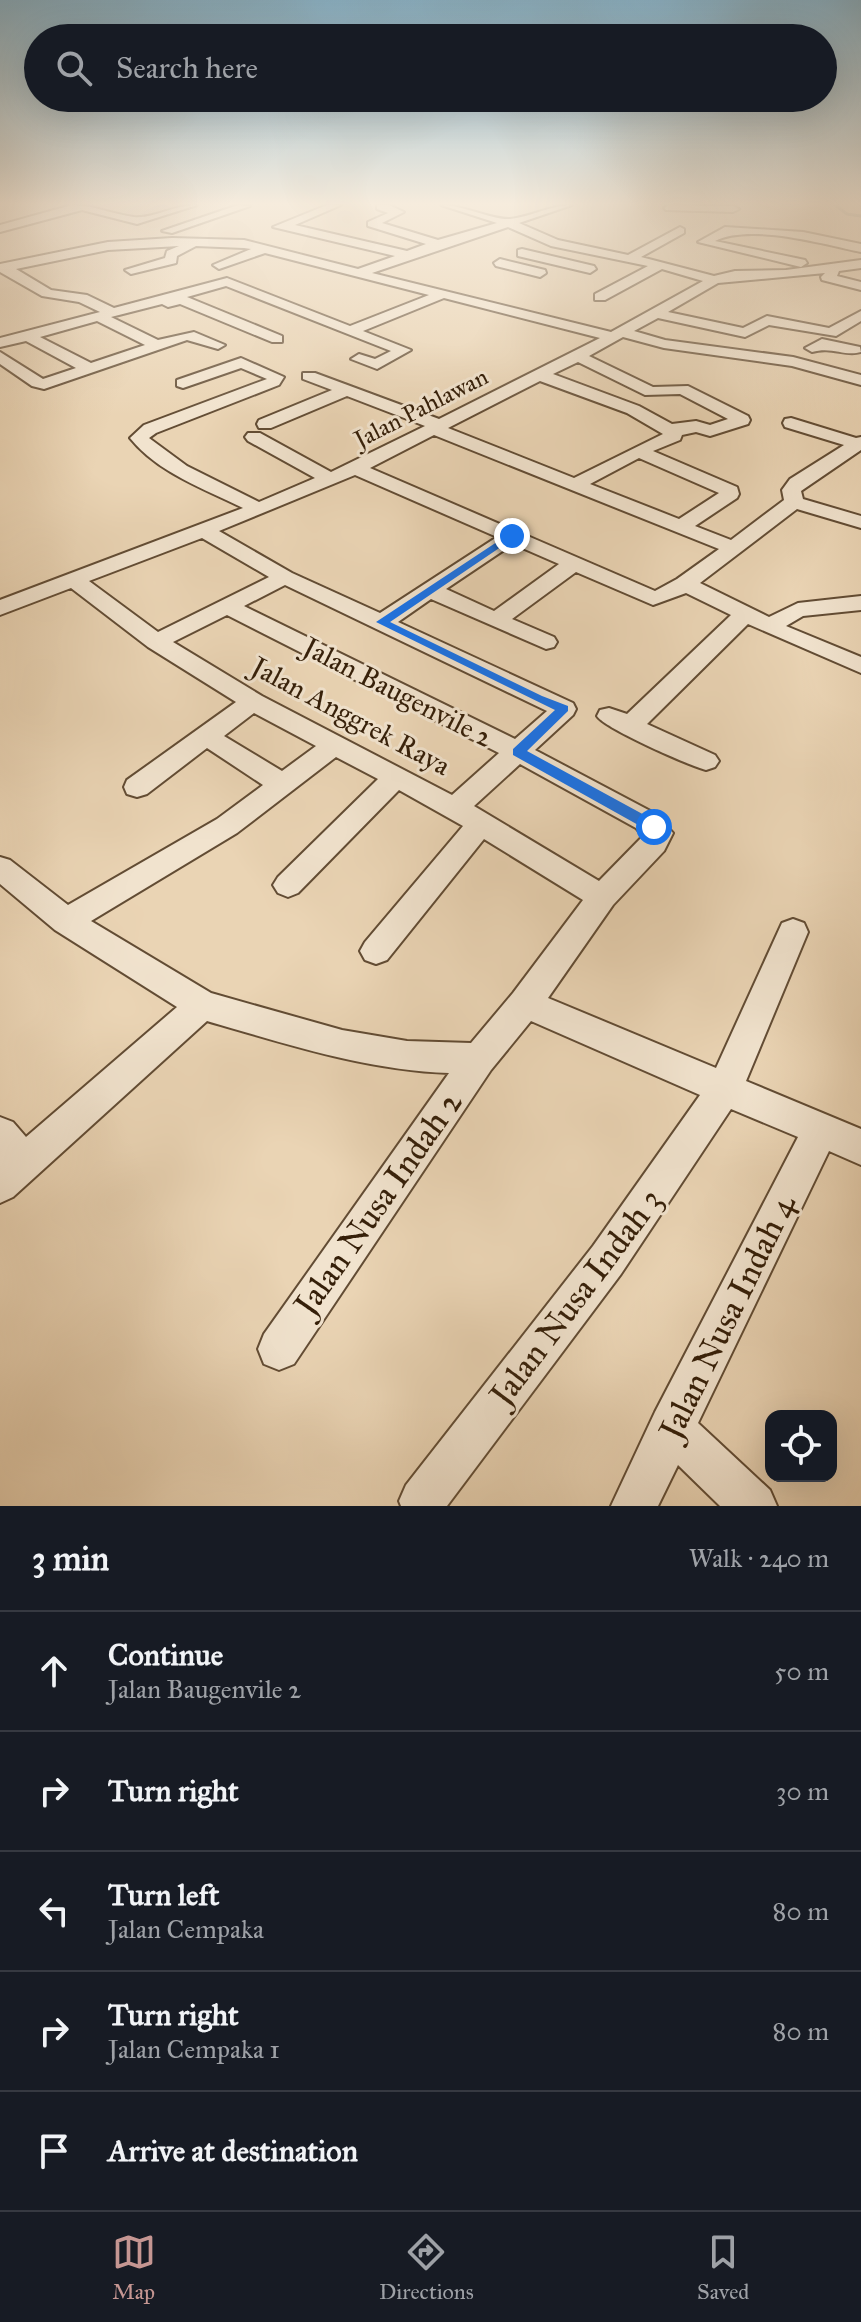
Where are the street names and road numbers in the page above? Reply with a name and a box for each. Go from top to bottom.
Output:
street label: Jalan Pahlawan [346,361,493,456]
street label: Jalan Baugenvile 2 [295,628,499,755]
street label: Jalan Anggrek Raya [243,647,457,783]
street label: Jalan Nusa Indah 2 [283,1083,472,1327]
street label: Jalan Nusa Indah 3 [479,1180,672,1417]
street label: Jalan Nusa Indah 4 [648,1187,805,1450]

